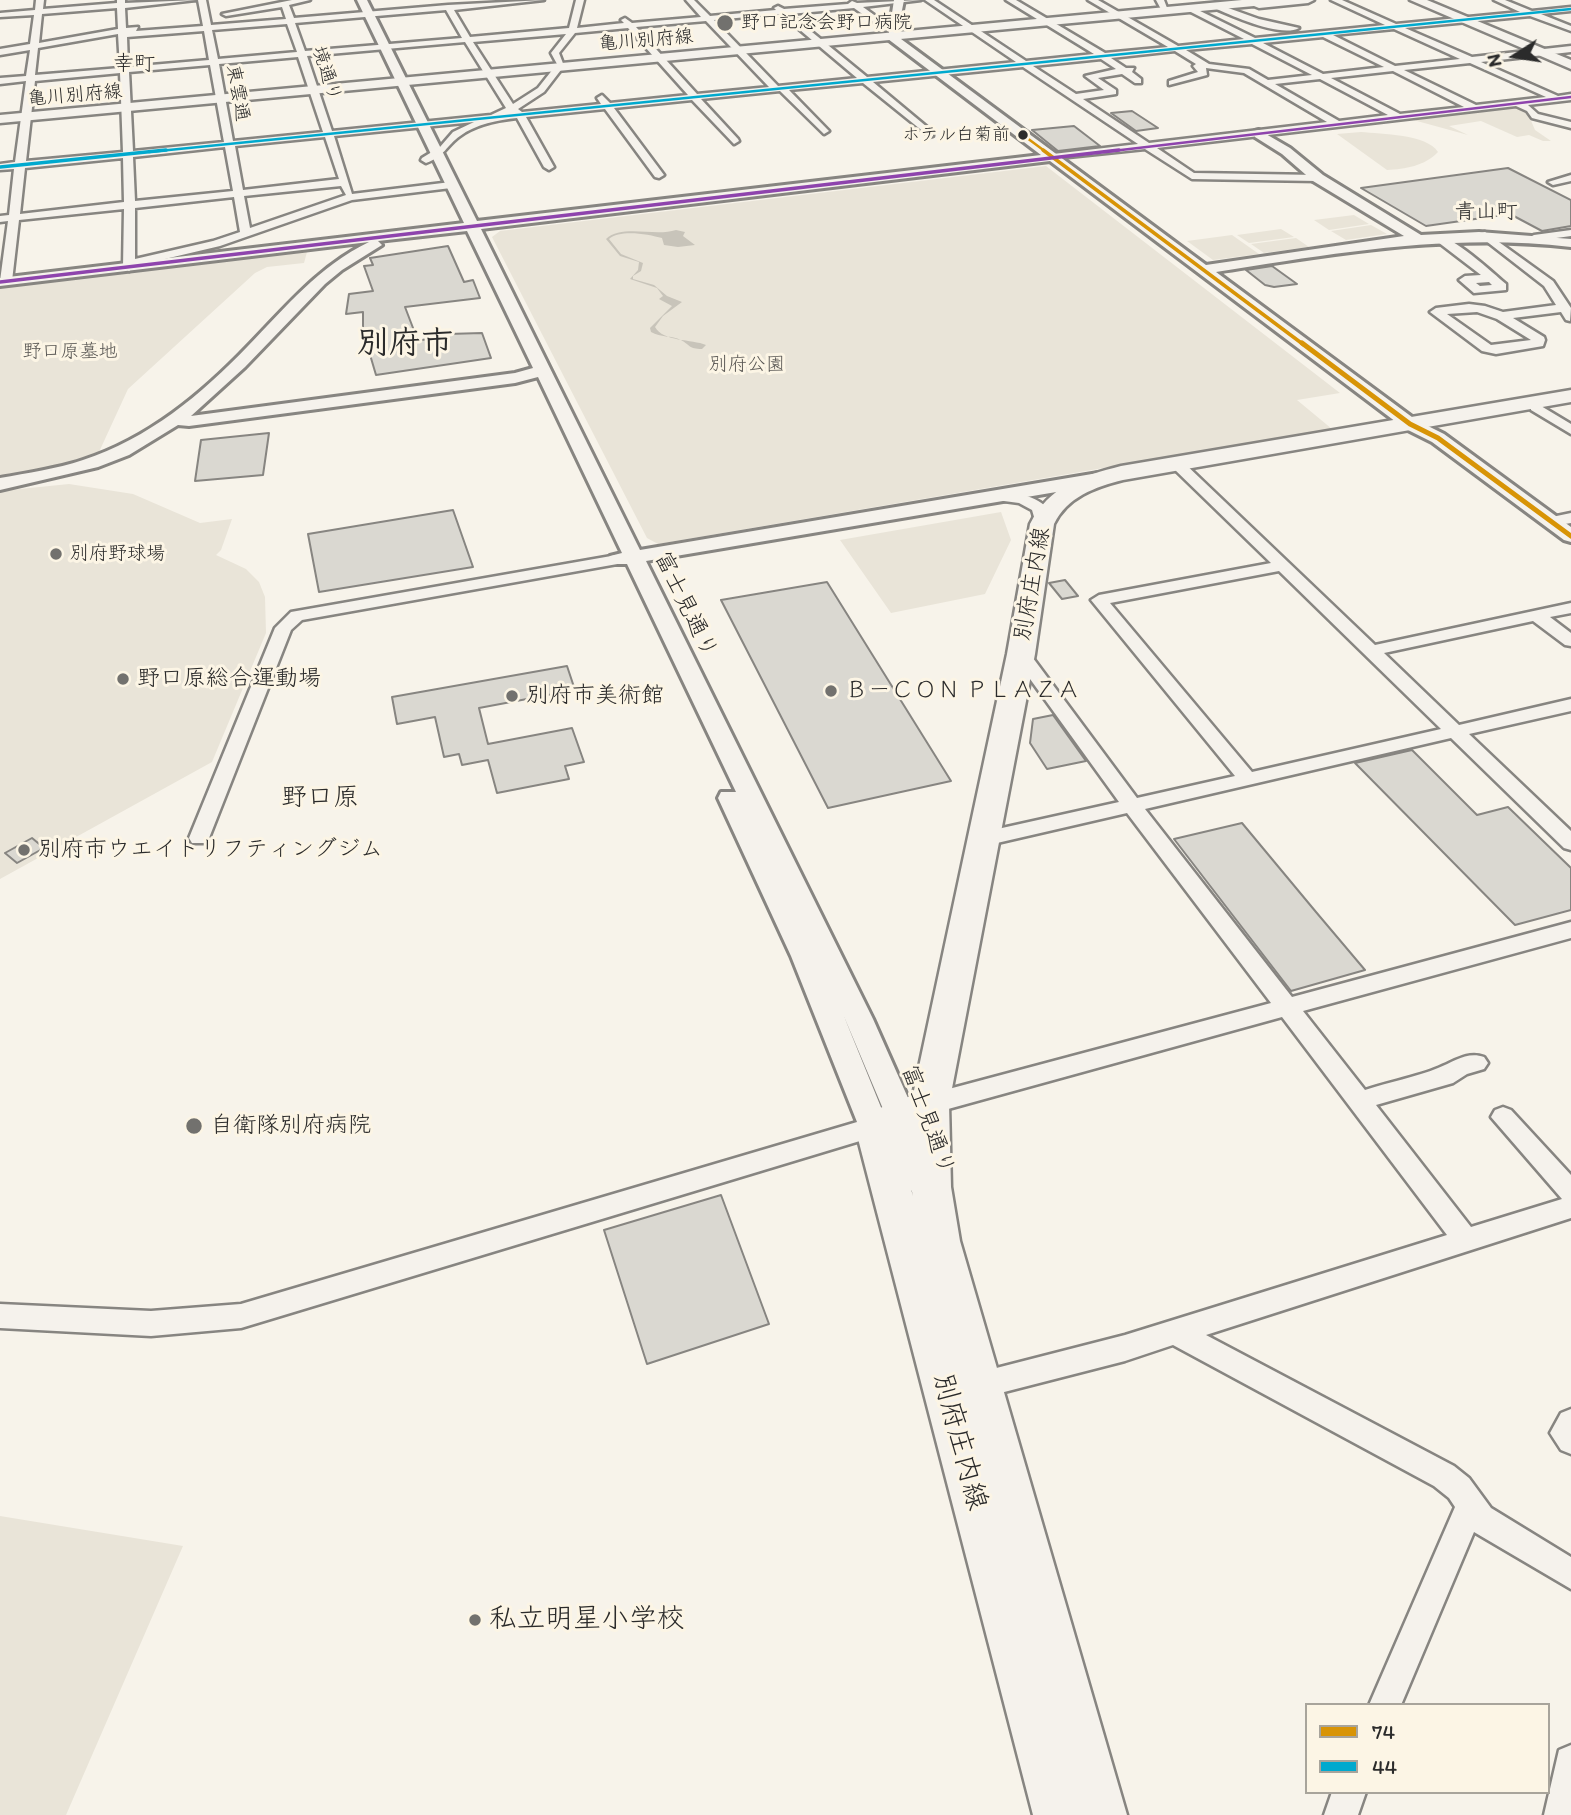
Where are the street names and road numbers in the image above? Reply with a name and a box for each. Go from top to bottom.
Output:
street label: 亀川別府線 [598,26,694,56]
street label: 境通り [306,43,346,105]
street label: 東雲通 [221,63,253,123]
street label: 亀川別府線 [27,81,123,111]
street label: 別府庄内線 [1009,525,1057,643]
street label: 富士見通り [647,547,723,663]
street label: 富士見通り [894,1061,960,1179]
street label: 別府庄内線 [925,1370,993,1514]

